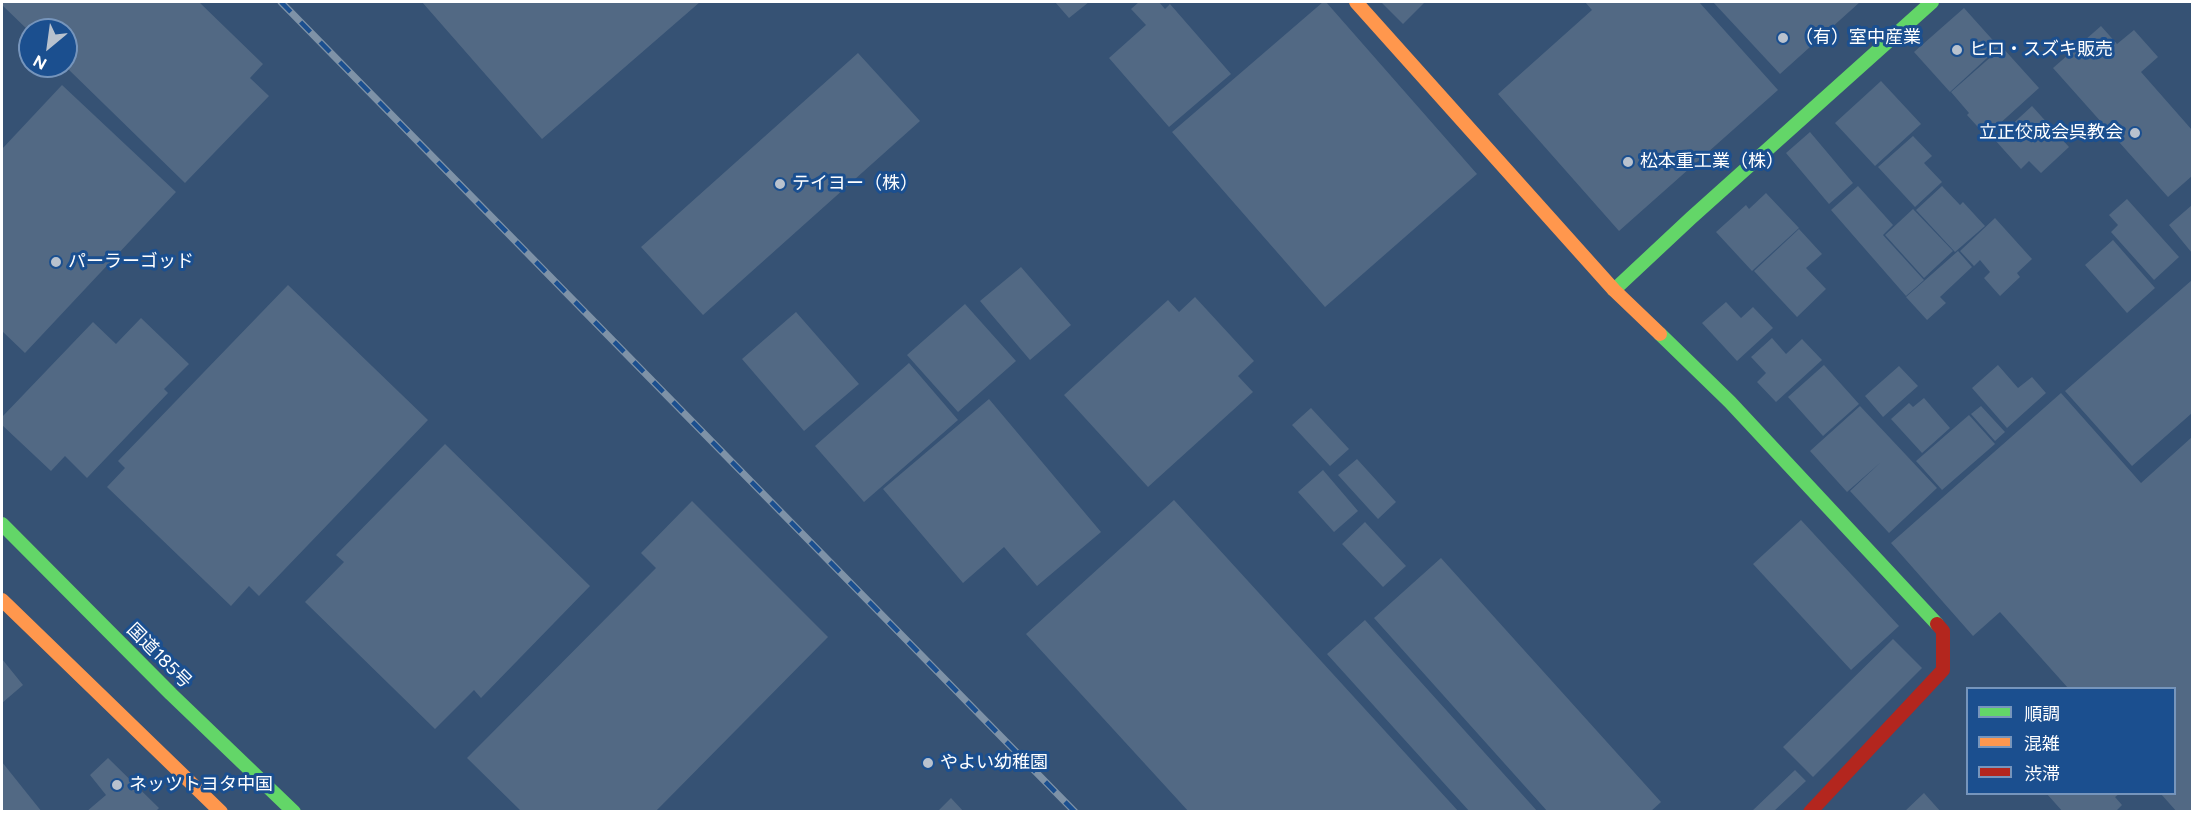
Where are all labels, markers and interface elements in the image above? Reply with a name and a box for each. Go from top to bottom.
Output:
north arrow [18,18,78,78]
place label: （有）室中産業 [1795,27,1921,49]
marker: （有）室中産業 [1776,31,1790,45]
place label: ヒロ・スズキ販売 [1969,39,2113,61]
marker: ヒロ・スズキ販売 [1950,43,1964,57]
text: N [30,51,50,74]
place label: 立正佼成会呉教会 [1979,122,2123,144]
marker: 立正佼成会呉教会 [2128,126,2142,140]
place label: 松本重工業（株） [1640,151,1784,173]
marker: 松本重工業（株） [1621,155,1635,169]
place label: テイヨー（株） [792,173,918,195]
marker: テイヨー（株） [773,177,787,191]
place label: パーラーゴッド [68,251,194,273]
marker: パーラーゴッド [49,255,63,269]
street label: 国道185号 [122,619,196,693]
legend [1966,687,2176,795]
text: 順調 [2024,703,2060,725]
text: 混雑 [2024,733,2060,755]
place label: やよい幼稚園 [940,752,1048,774]
marker: やよい幼稚園 [921,756,935,770]
text: 渋滞 [2024,763,2060,785]
place label: ネッツトヨタ中国 [129,774,273,796]
marker: ネッツトヨタ中国 [110,778,124,792]

